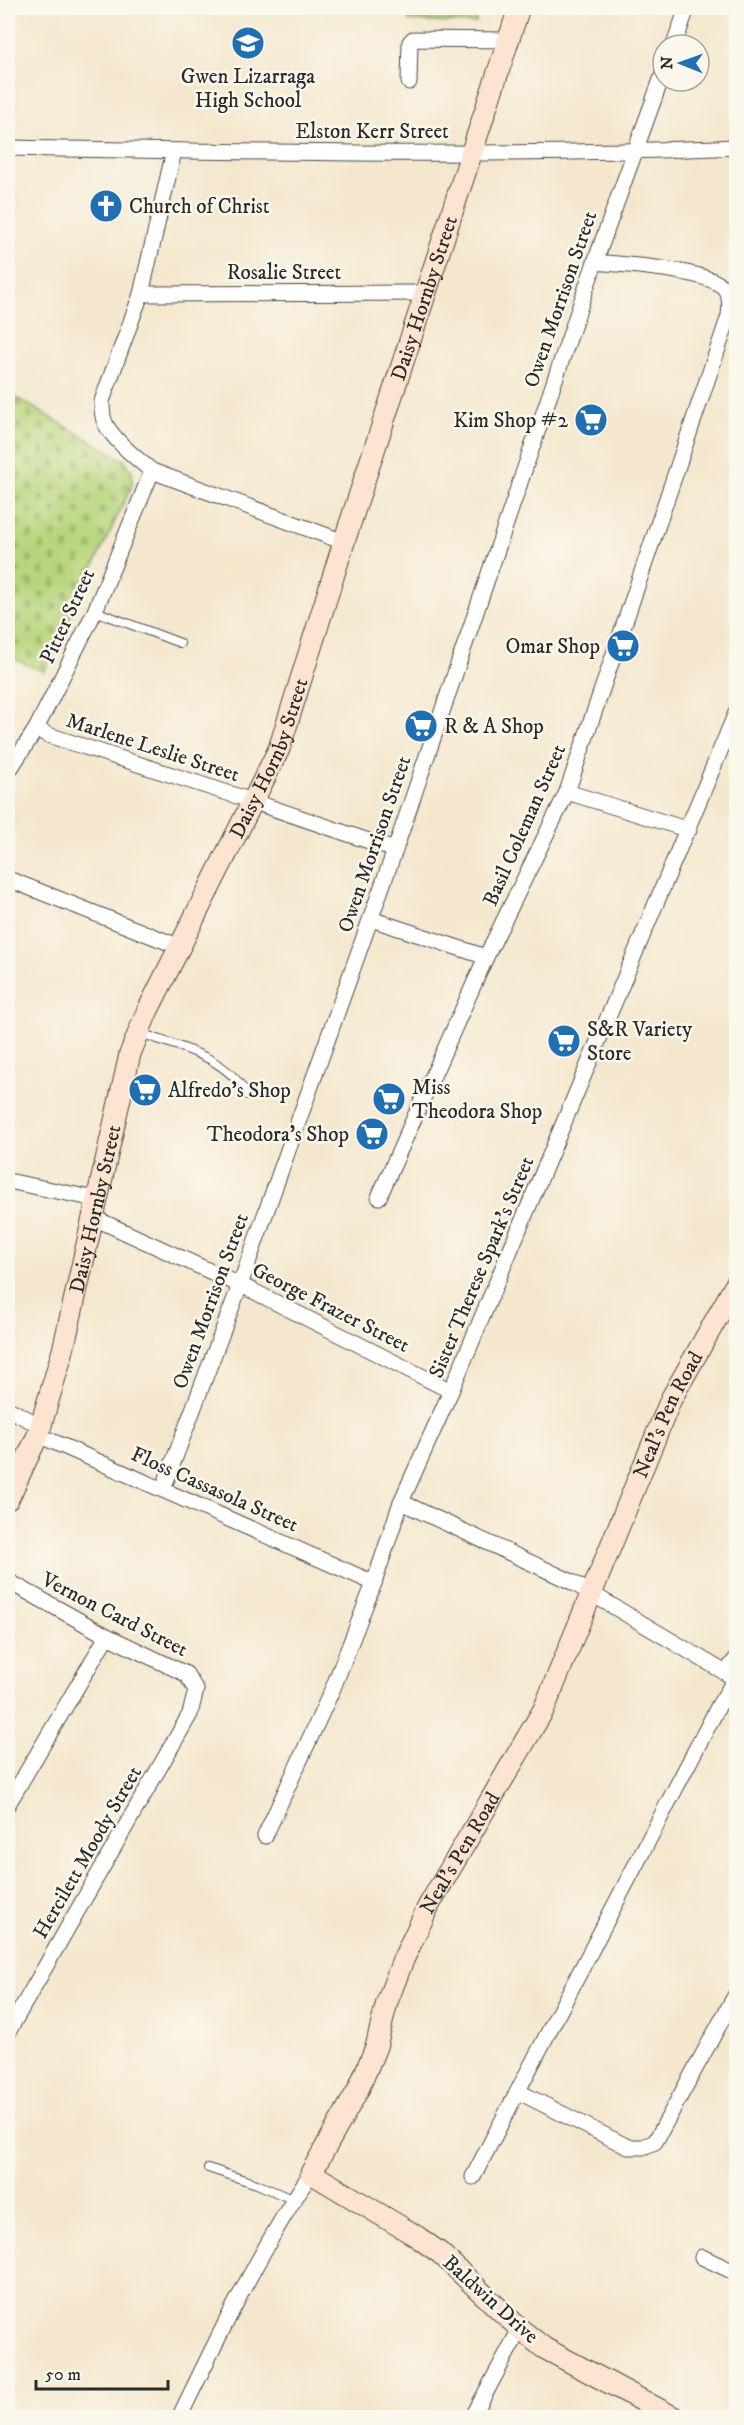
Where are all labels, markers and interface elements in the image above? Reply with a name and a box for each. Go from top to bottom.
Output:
school or university icon: Gwen Lizarraga High School [230,25,266,61]
north arrow [651,33,711,93]
text: N [657,56,677,69]
place label: Gwen Lizarraga High School [181,64,315,114]
street label: Elston Kerr Street [295,119,449,145]
church icon: Church of Christ [88,188,124,224]
place label: Church of Christ [129,194,270,220]
street label: Owen Morrison Street [519,207,603,391]
street label: Daisy Hornby Street [386,212,464,384]
street label: Rosalie Street [227,260,342,286]
supermarket icon: Kim Shop #2 [573,402,609,438]
place label: Kim Shop #2 [453,408,569,434]
street label: Pitter Street [35,565,101,668]
supermarket icon: Omar Shop [605,628,641,664]
place label: Omar Shop [505,634,600,660]
street label: Daisy Hornby Street [224,675,314,843]
street label: Marlene Leslie Street [63,708,243,788]
supermarket icon: R & A Shop [403,708,439,744]
place label: R & A Shop [444,714,544,740]
street label: Basil Coleman Street [478,740,572,910]
street label: Owen Morrison Street [333,752,417,936]
place label: S&R Variety Store [587,1017,693,1067]
supermarket icon: S&R Variety Store [546,1023,582,1059]
supermarket icon: Alfredo's Shop [127,1072,163,1108]
place label: Miss Theodora Shop [412,1075,542,1125]
place label: Alfredo's Shop [168,1078,291,1104]
supermarket icon: Miss Theodora Shop [371,1081,407,1117]
supermarket icon: Theodora's Shop [354,1116,390,1152]
street label: Daisy Hornby Street [64,1122,128,1296]
place label: Theodora's Shop [207,1122,349,1148]
street label: Sister Therese Spark's Street [423,1152,541,1382]
street label: Owen Morrison Street [167,1210,255,1393]
street label: George Frazer Street [248,1257,414,1359]
street label: Neal's Pen Road [628,1347,709,1482]
street label: Floss Cassasola Street [127,1441,302,1539]
street label: Vernon Card Street [36,1566,192,1663]
street label: Hercilett Moody Street [28,1761,148,1943]
street label: Neal's Pen Road [415,1787,507,1919]
street label: Baldwin Drive [437,2250,544,2350]
scale bar [36,2353,168,2391]
text: 50 m [45,2364,81,2386]

